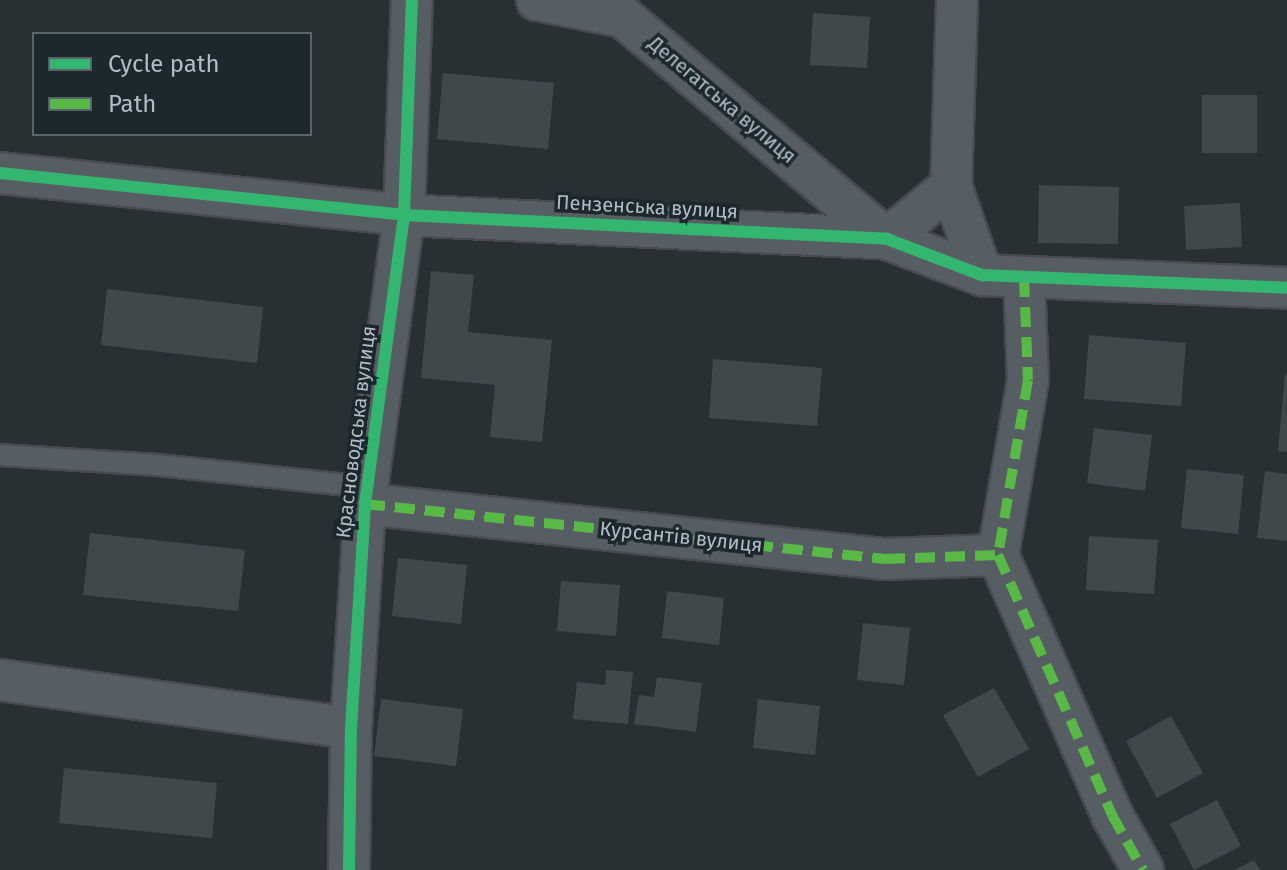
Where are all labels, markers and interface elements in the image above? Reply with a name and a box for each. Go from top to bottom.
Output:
street label: Делегатська вулиця [643,31,801,169]
legend [32,32,312,136]
text: Cycle path [108,50,220,78]
text: Path [108,90,156,118]
street label: Пензенська вулиця [556,190,738,224]
street label: Красноводська вулиця [331,324,381,540]
street label: Курсантів вулиця [598,517,764,557]

